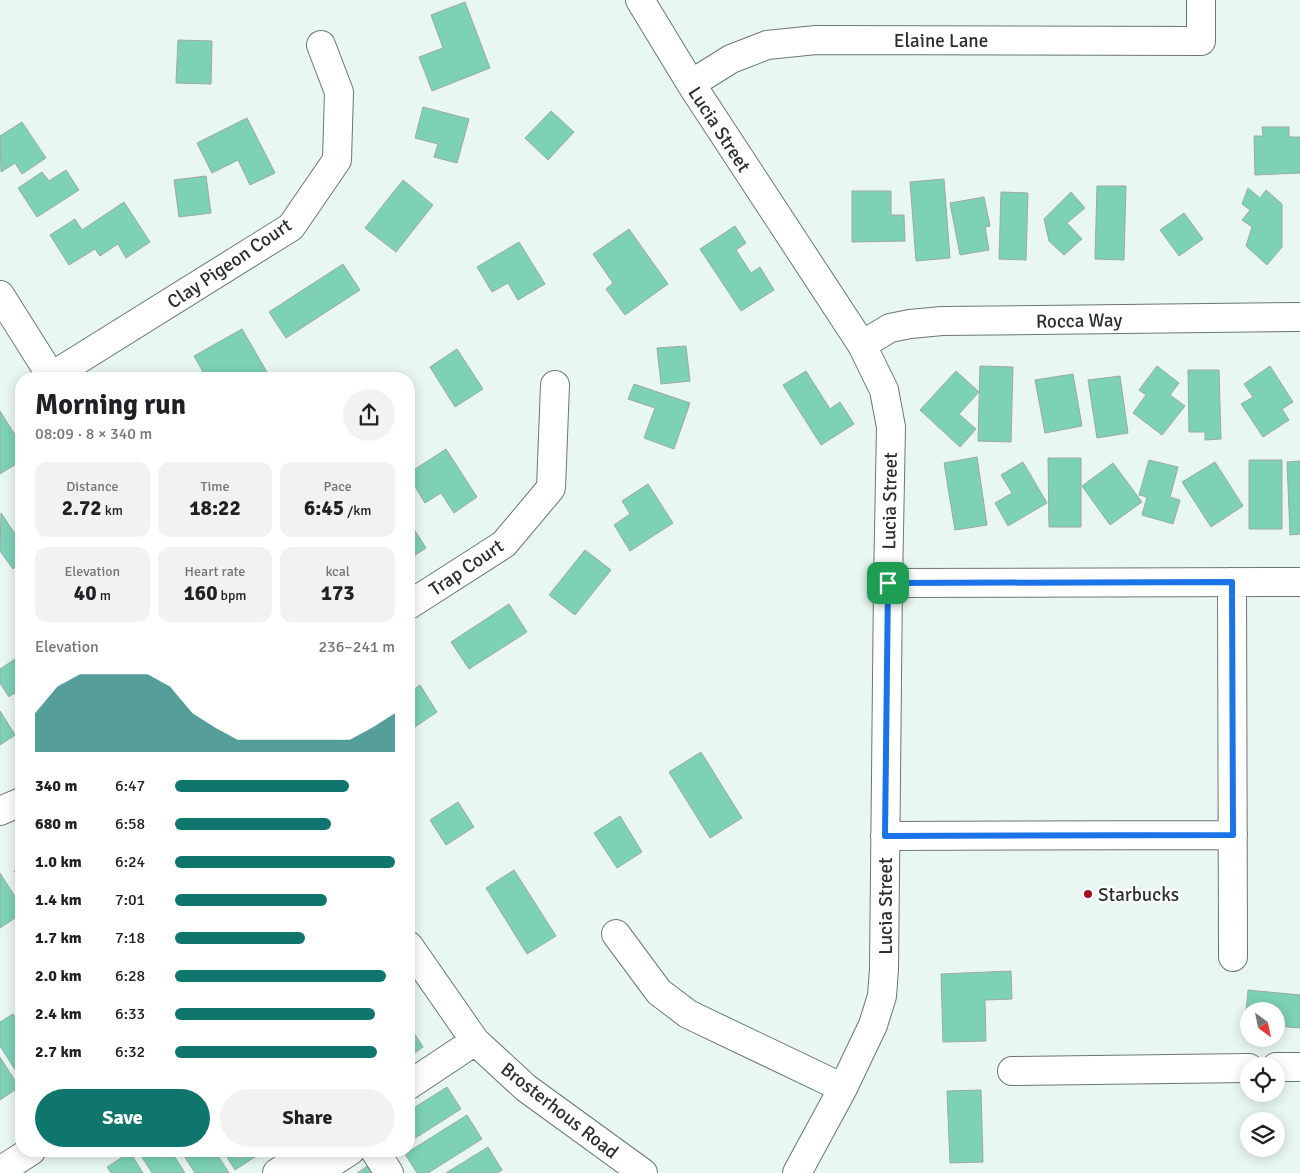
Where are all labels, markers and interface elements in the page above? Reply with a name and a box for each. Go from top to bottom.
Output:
street label: Elaine Lane [894,29,988,53]
street label: Lucia Street [683,82,756,177]
street label: Clay Pigeon Court [163,213,297,314]
street label: Rocca Way [1036,308,1123,334]
text: Morning run [35,388,186,422]
button: share [343,389,395,441]
text: 08:09 · 8 × 340 m [35,424,152,444]
street label: Lucia Street [877,452,903,550]
text: Distance [66,478,118,495]
text: Time [201,478,229,495]
text: Pace [324,478,352,495]
text: 2.72 [62,495,102,521]
text: 18:22 [189,495,241,521]
text: 6:45 [304,495,344,521]
text: km [102,502,123,519]
text: /km [344,502,371,519]
street label: Trap Court [425,534,509,601]
pin [867,562,909,604]
text: Elevation [64,563,120,580]
text: Heart rate [185,563,245,580]
text: kcal [325,563,350,580]
icon: arrive [874,569,902,597]
text: 40 [74,580,97,606]
text: 160 [183,580,217,606]
text: 173 [321,580,355,606]
text: m [97,587,111,604]
text: bpm [217,587,247,604]
text: Elevation [35,637,99,657]
text: 236–241 m [318,637,395,657]
text: 340 m [35,776,77,796]
text: 6:47 [115,776,145,796]
text: 680 m [35,814,77,834]
text: 6:58 [115,814,145,834]
text: 1.0 km [35,852,82,872]
text: 6:24 [115,852,145,872]
street label: Lucia Street [874,857,898,955]
place label: Starbucks [1098,883,1179,907]
marker: Starbucks [1082,888,1094,900]
text: 1.4 km [35,890,82,910]
text: 7:01 [115,890,145,910]
text: 1.7 km [35,928,82,948]
text: 7:18 [115,928,145,948]
text: 2.0 km [35,966,82,986]
text: 6:28 [115,966,145,986]
north arrow [1240,1002,1285,1048]
map controls [1240,1002,1285,1157]
text: 2.4 km [35,1004,82,1024]
text: 6:33 [115,1004,145,1024]
text: 2.7 km [35,1042,82,1062]
text: 6:32 [115,1042,145,1062]
street label: Brosterhous Road [496,1057,623,1164]
button: locate [1240,1057,1285,1102]
button: Save [35,1089,210,1147]
button: Share [220,1089,395,1147]
button: layers [1240,1112,1285,1157]

